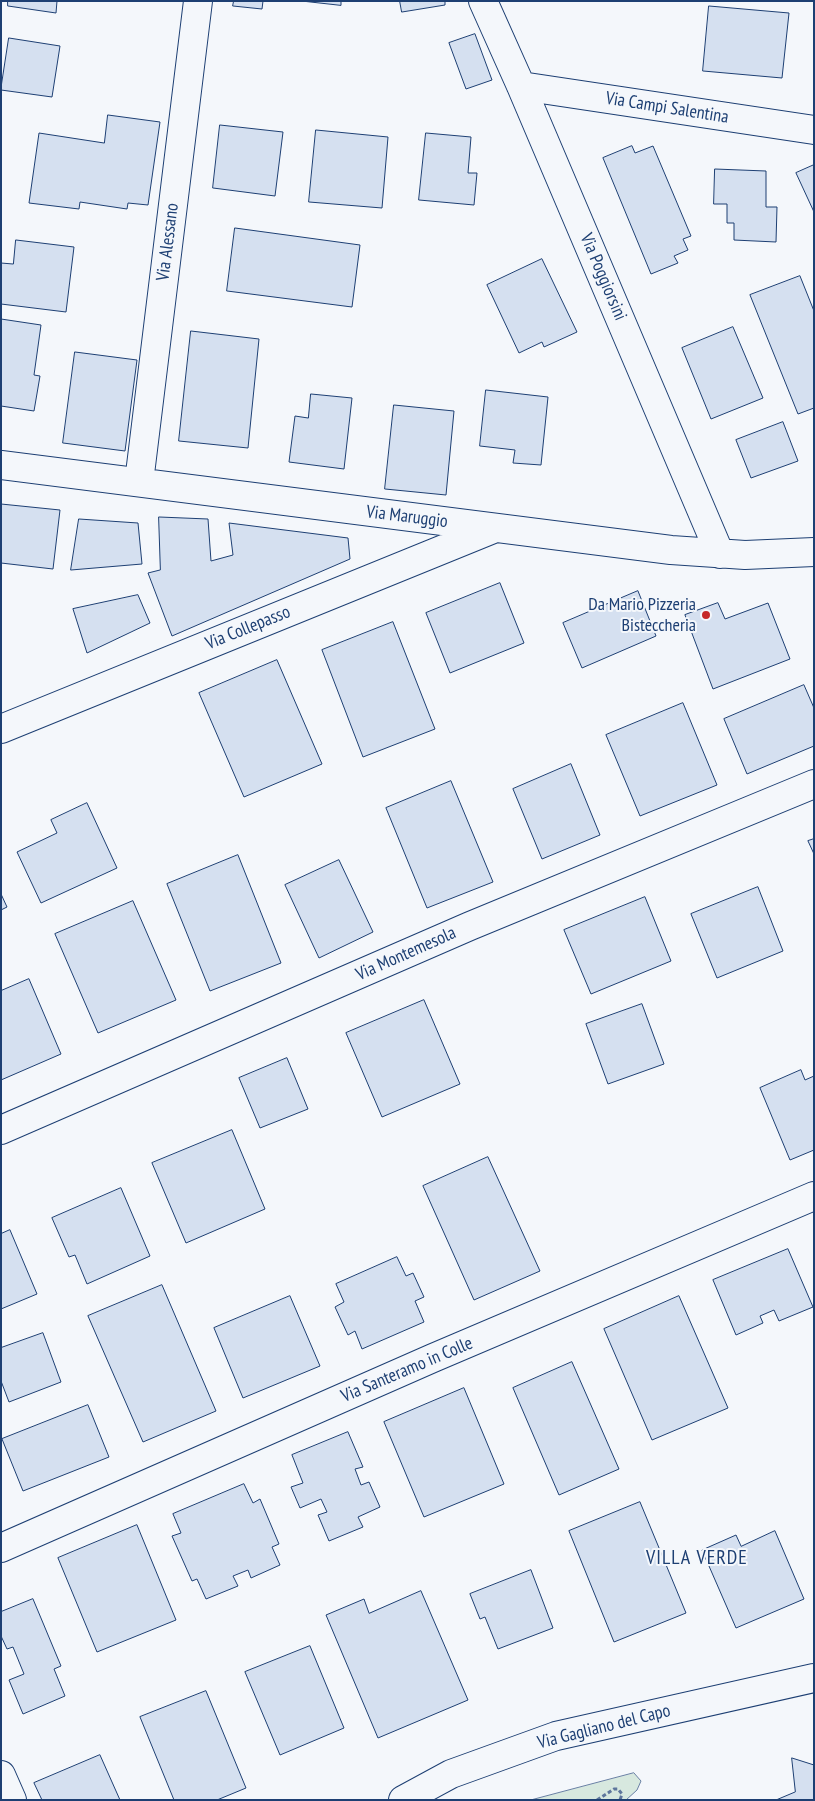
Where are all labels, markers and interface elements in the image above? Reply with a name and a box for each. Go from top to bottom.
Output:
street label: Via Campi Salentina [604,88,730,128]
street label: Via Alessano [153,202,183,282]
street label: Via Poggiorsini [575,230,631,324]
street label: Via Maruggio [365,501,449,533]
place label: Da Mario Pizzeria Bisteccheria [588,594,696,636]
street label: Via Collepasso [202,601,294,655]
marker: Da Mario Pizzeria Bisteccheria [700,609,712,621]
street label: Via Montemesola [353,922,459,986]
street label: Via Santeramo in Colle [338,1333,476,1407]
district label: VILLA VERDE [645,1546,749,1570]
street label: Via Gagliano del Capo [535,1700,673,1754]

